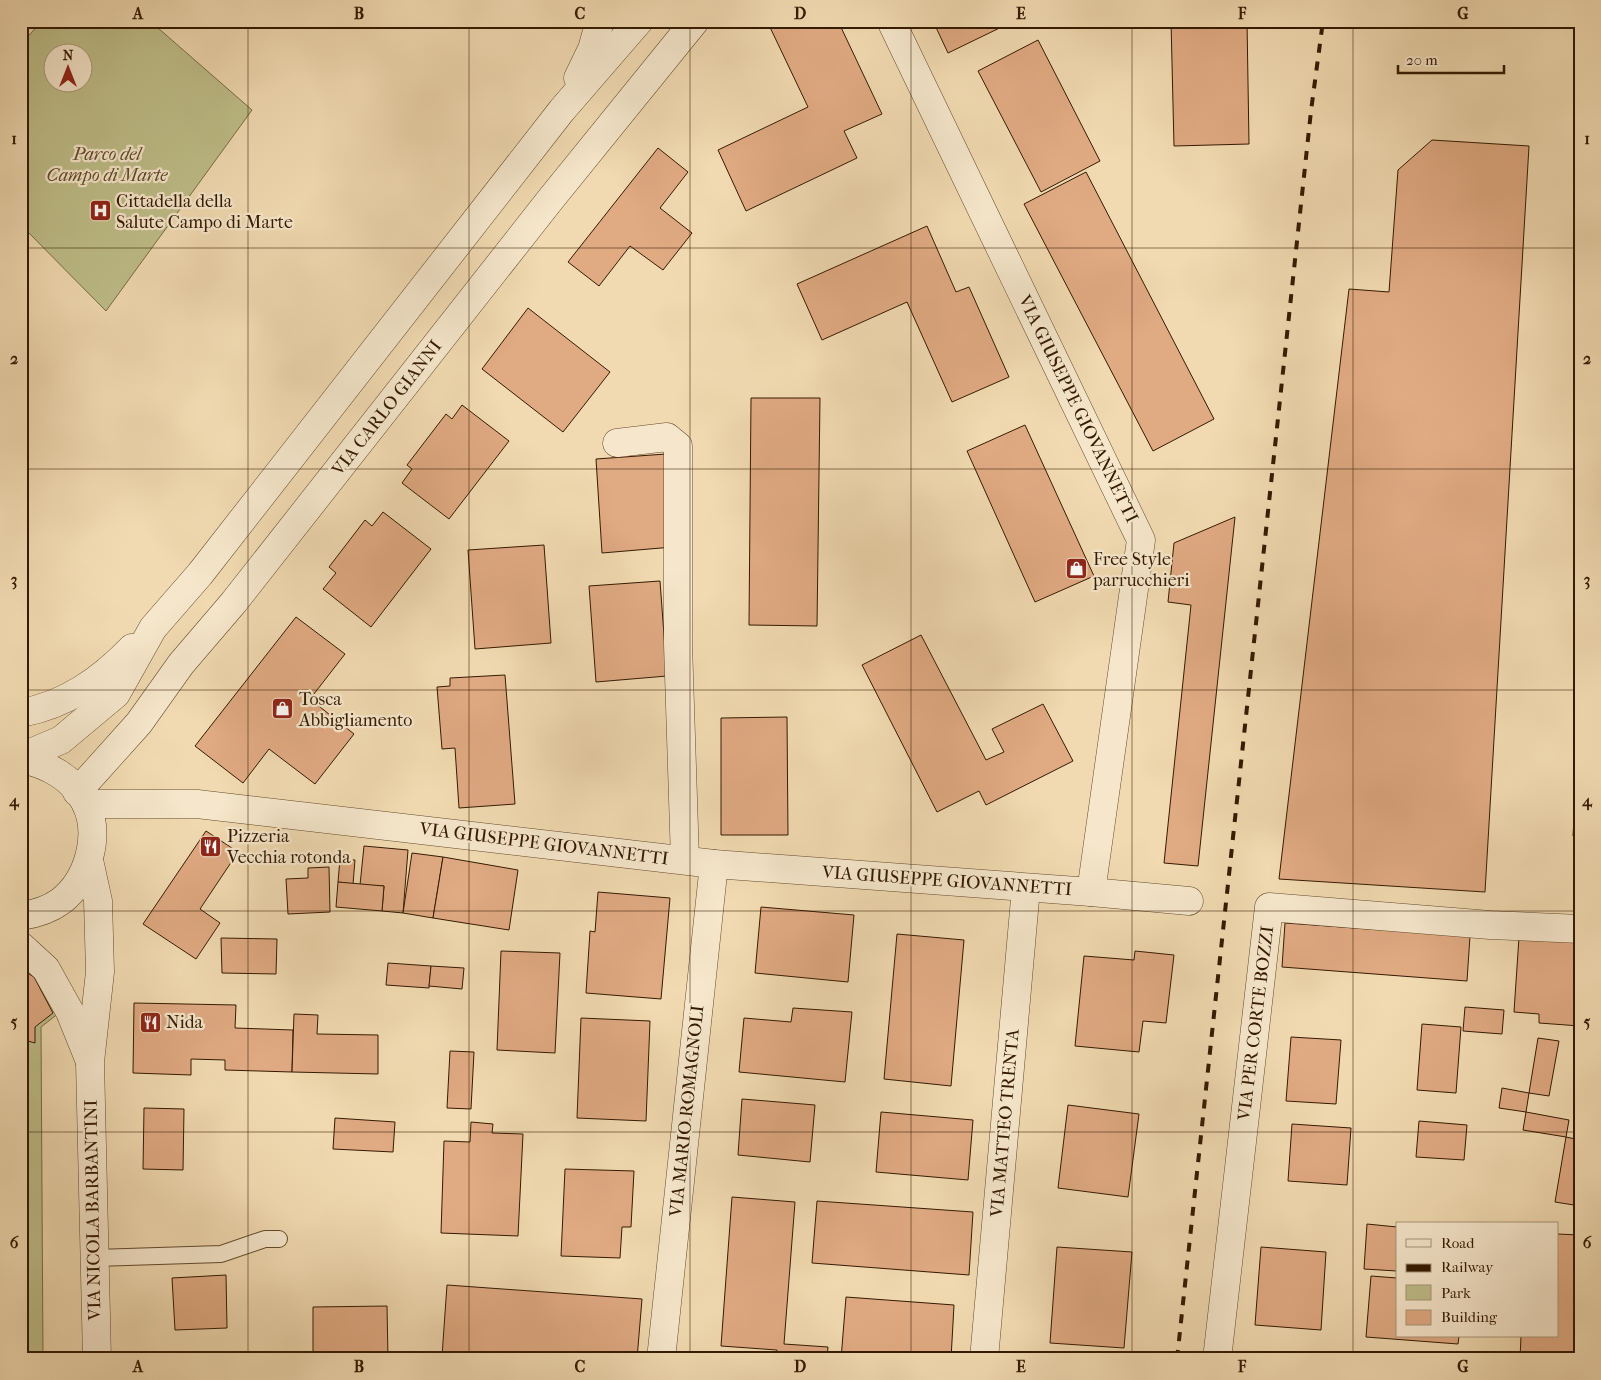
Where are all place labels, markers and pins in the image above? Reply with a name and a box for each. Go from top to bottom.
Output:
place label: Cittadella della Salute Campo di Marte [116,191,293,233]
hospital icon: Cittadella della Salute Campo di Marte [88,199,112,223]
place label: Free Style parrucchieri [1092,549,1190,591]
shop icon: Free Style parrucchieri [1065,557,1089,581]
place label: Tosca Abbigliamento [298,689,413,731]
shop icon: Tosca Abbigliamento [271,697,295,721]
place label: Pizzeria Vecchia rotonda [226,826,351,868]
restaurant icon: Pizzeria Vecchia rotonda [199,834,223,858]
restaurant icon: Nida [138,1010,162,1034]
place label: Nida [166,1012,203,1033]

